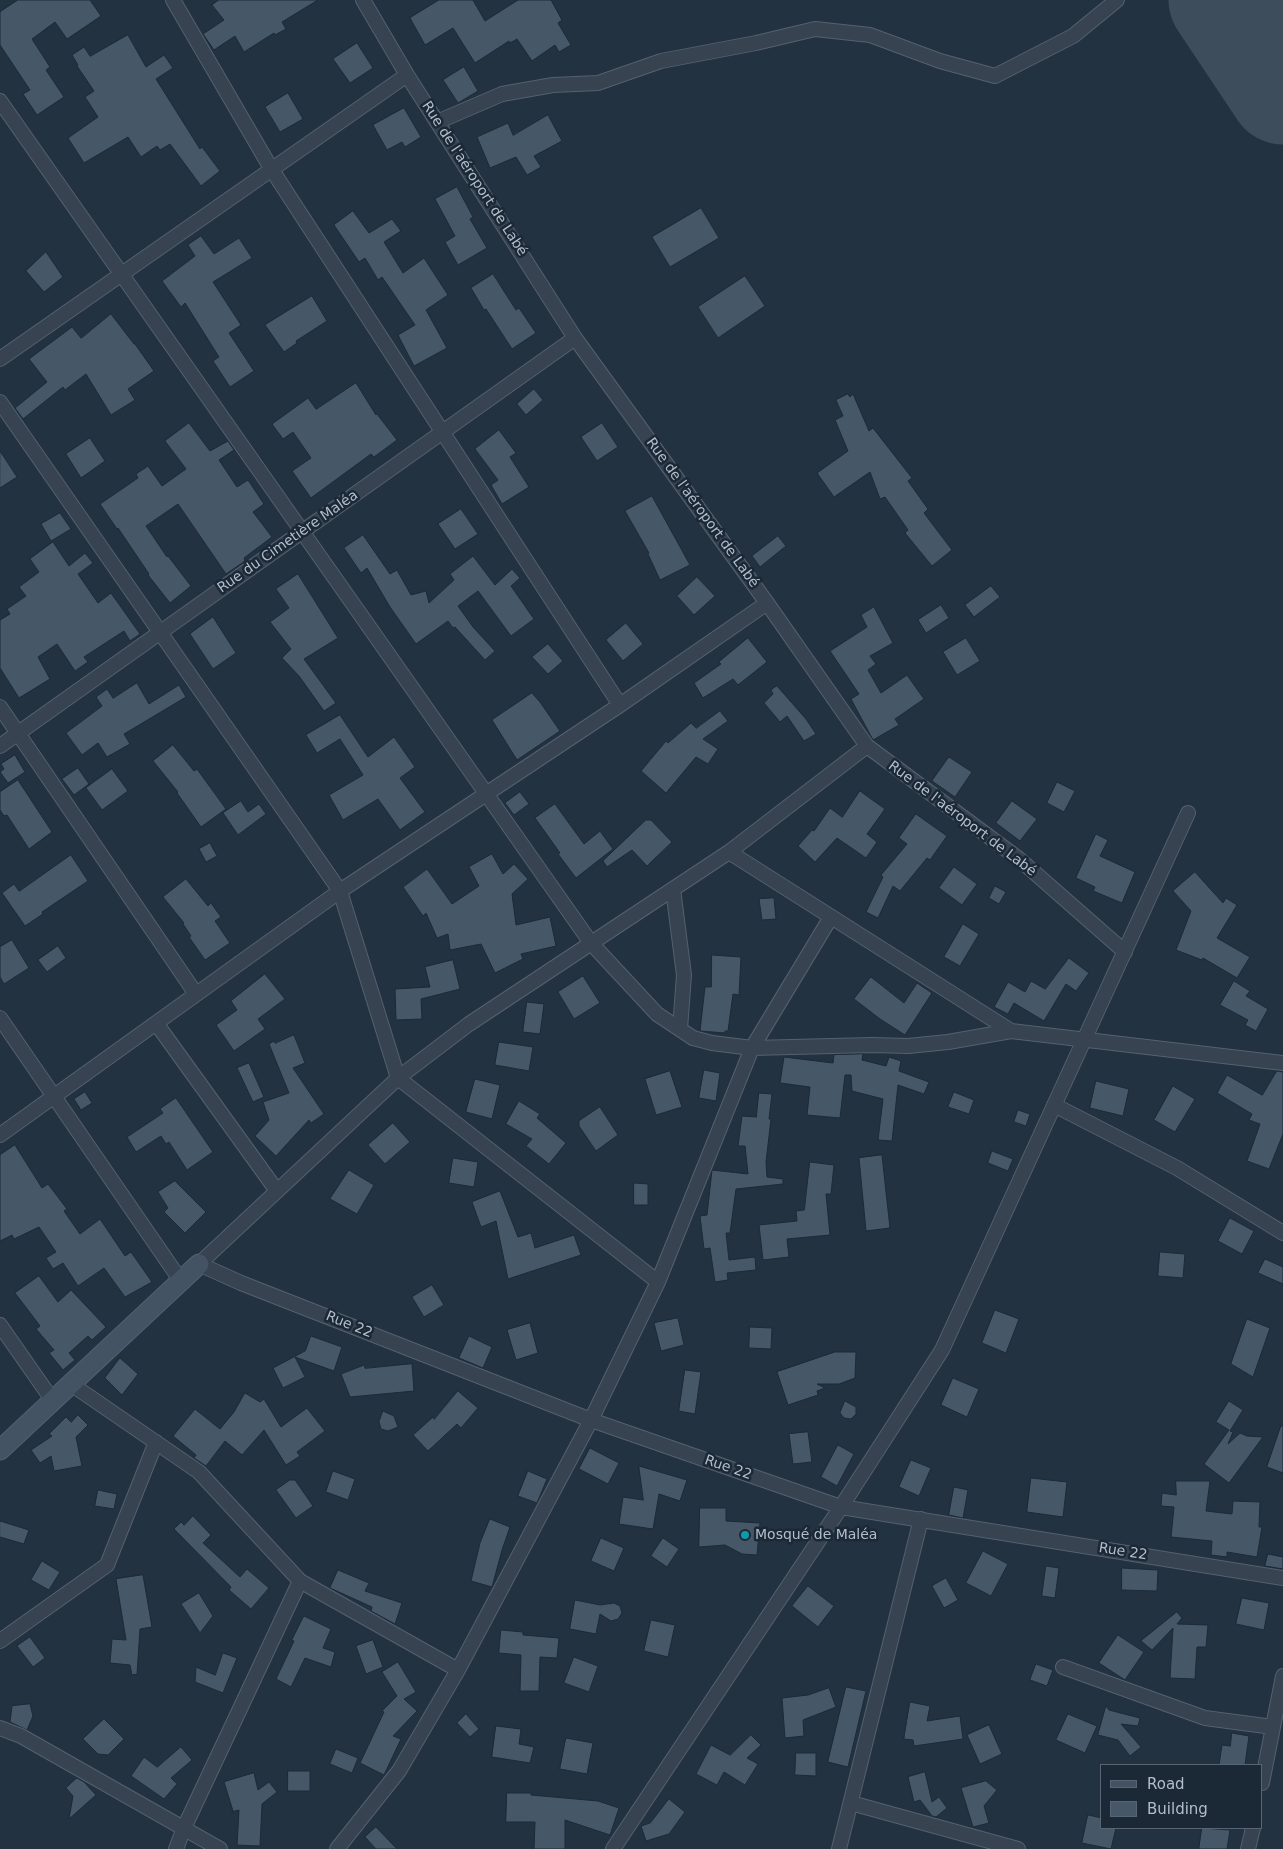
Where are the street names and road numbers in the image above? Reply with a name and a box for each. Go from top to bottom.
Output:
street label: Rue de l'aéroport de Labé [418,99,530,259]
street label: Rue de l'aéroport de Labé [642,435,762,591]
street label: Rue du Cimetière Maléa [215,487,361,597]
street label: Rue de l'aéroport de Labé [885,758,1039,880]
street label: Rue 22 [323,1308,375,1342]
street label: Rue 22 [702,1452,754,1484]
street label: Rue 22 [1098,1540,1148,1564]

